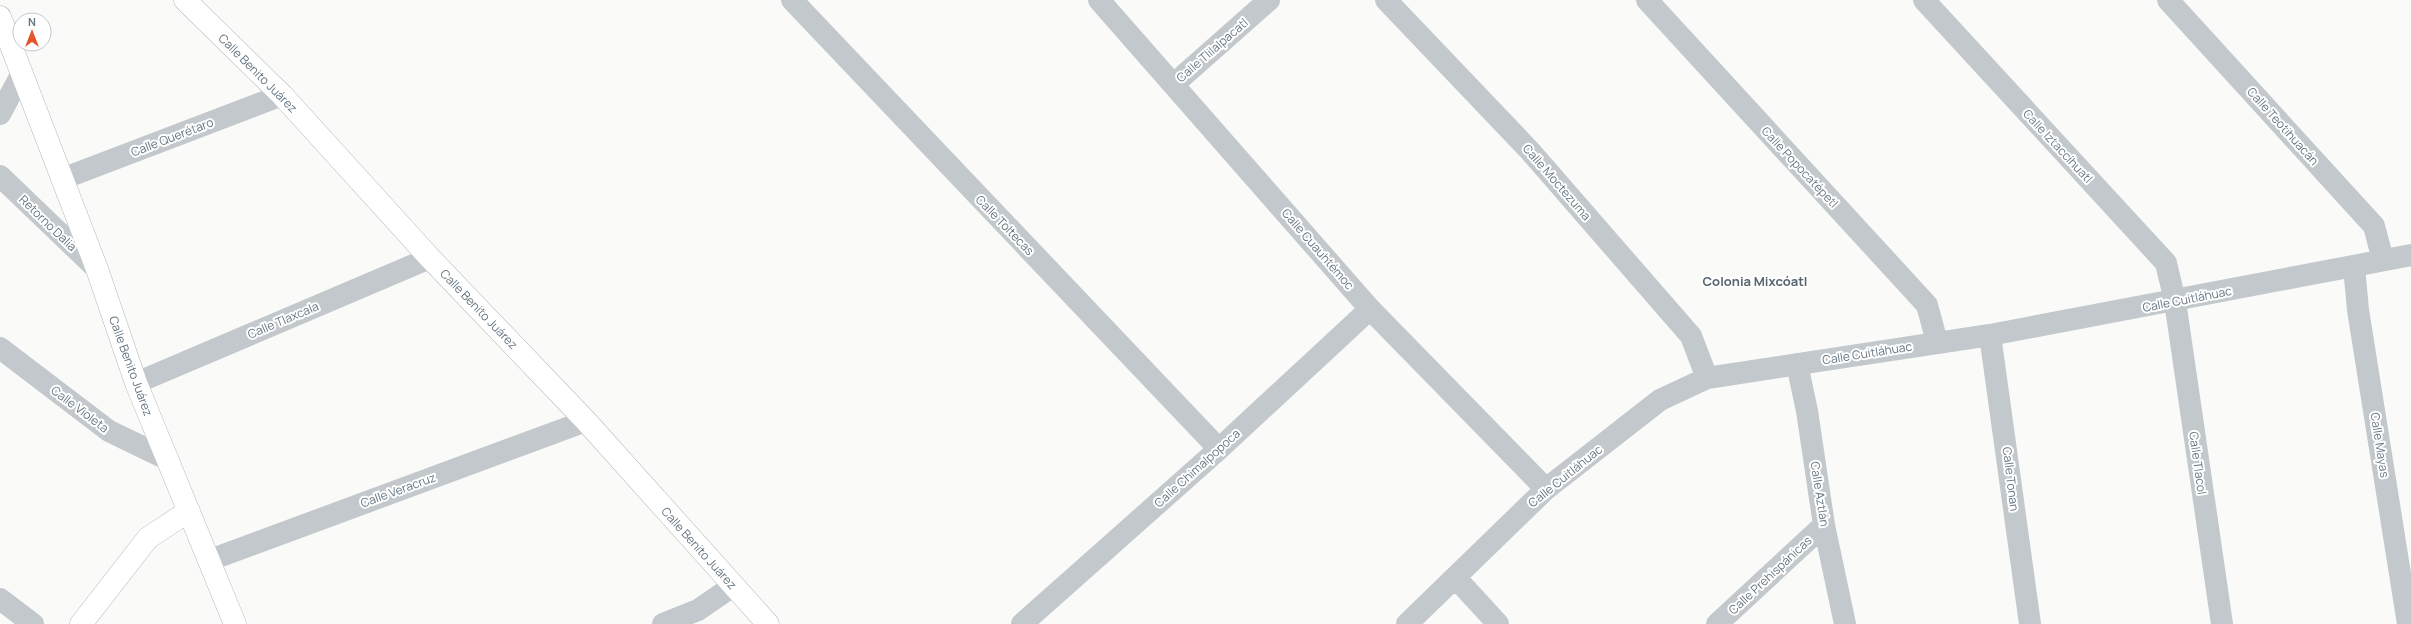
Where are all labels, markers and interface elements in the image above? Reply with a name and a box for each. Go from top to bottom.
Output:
north arrow [12,12,52,52]
text: N [28,14,36,29]
street label: Calle Tlilalpacatl [1172,14,1252,86]
street label: Calle Benito Juárez [215,30,301,116]
street label: Calle Teotihuacán [2243,83,2323,169]
street label: Calle Iztaccíhuatl [2019,105,2097,187]
street label: Calle Querétaro [128,113,216,161]
street label: Calle Popocatépetl [1758,123,1842,211]
street label: Calle Moctezuma [1519,140,1595,224]
street label: Retorno Dalia [15,191,81,255]
street label: Calle Toltecas [972,191,1038,259]
street label: Calle Cuauhtémoc [1278,205,1358,293]
street label: Calle Benito Juárez [436,265,522,353]
district label: Colonia Mixcóatl [1703,272,1807,290]
street label: Calle Cuitláhuac [2141,282,2233,316]
street label: Calle Tlaxcala [245,297,321,343]
street label: Calle Benito Juárez [105,314,157,418]
street label: Calle Cuitláhuac [1821,337,1913,368]
street label: Calle Violeta [48,382,112,436]
street label: Calle Mayas [2366,411,2394,479]
street label: Calle Chimalpopoca [1150,425,1244,511]
street label: Calle Tlacol [2185,430,2211,496]
street label: Calle Cuitláhuac [1524,441,1606,511]
street label: Calle Tonan [1999,446,2023,512]
street label: Calle Aztlán [1806,460,1834,528]
street label: Calle Veracruz [358,469,438,511]
street label: Calle Benito Juárez [657,503,741,593]
street label: Calle Prehispánicas [1725,532,1815,618]

